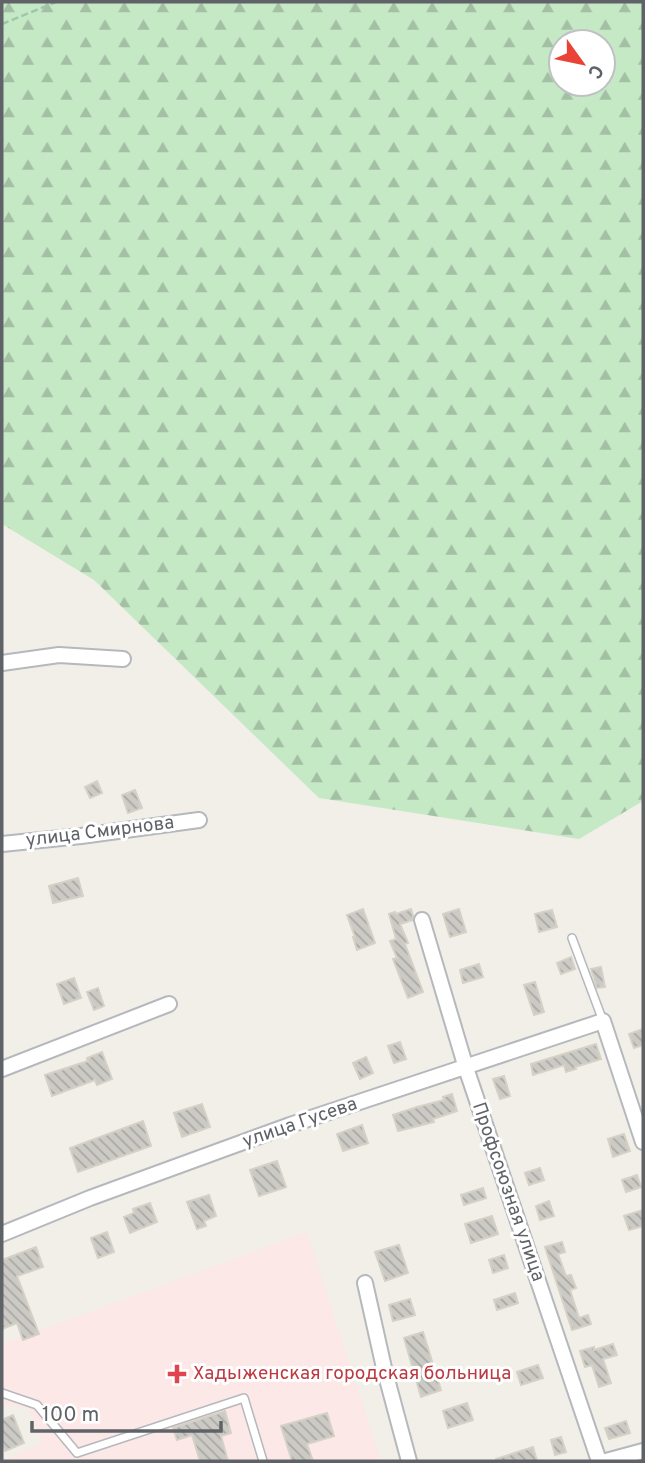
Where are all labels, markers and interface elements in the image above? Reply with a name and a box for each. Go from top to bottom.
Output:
north arrow [547,28,617,98]
text: С [581,60,608,83]
street label: улица Смирнова [24,811,176,853]
street label: улица Гусева [239,1092,361,1154]
street label: Профсоюзная улица [466,1099,550,1285]
place label: Хадыженская городская больница [193,1362,511,1386]
marker: Хадыженская городская больница [167,1364,187,1384]
scale bar [32,1390,220,1434]
text: 100 m [42,1402,99,1429]

